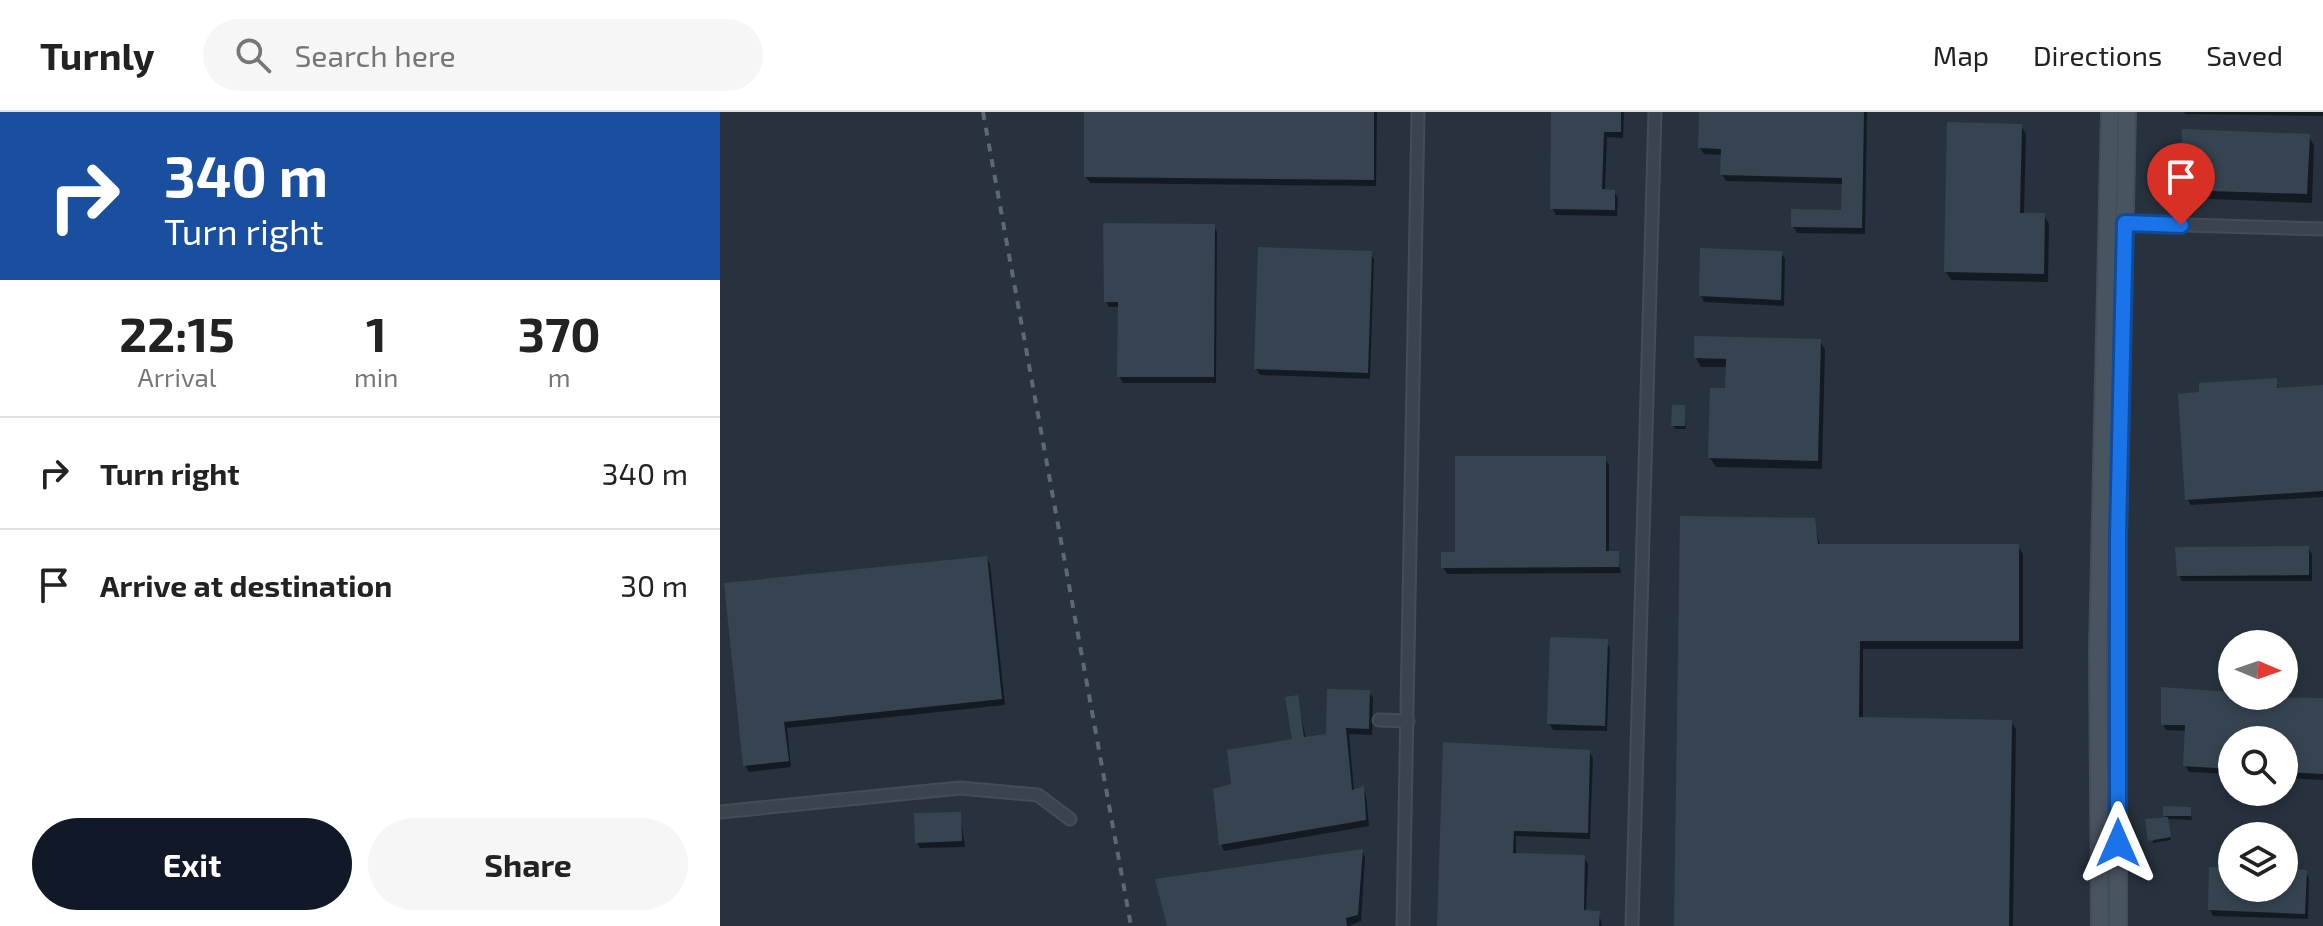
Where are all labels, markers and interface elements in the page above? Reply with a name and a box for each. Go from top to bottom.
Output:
search box [203,19,763,91]
text: Turnly [40,32,155,78]
icon: search [231,33,275,77]
text: Search here [295,37,456,73]
text: Map [1933,38,1989,72]
text: Directions [2033,38,2162,72]
text: Saved [2206,38,2283,72]
text: 340 m [164,141,328,208]
pin [2147,143,2215,225]
icon: right [32,144,136,248]
icon: arrive [2159,155,2203,199]
text: Turn right [164,209,324,252]
text: 22:15 [119,304,235,362]
text: 1 [366,304,387,362]
text: 370 [518,304,601,362]
text: Arrival [137,361,217,392]
text: min [354,361,398,392]
text: m [548,361,571,392]
icon: right [32,451,76,495]
text: Turn right [100,455,240,491]
text: 340 m [602,455,688,491]
icon: arrive [32,563,76,607]
text: Arrive at destination [100,567,392,603]
text: 30 m [620,567,688,603]
north arrow [2218,630,2298,710]
map controls [2218,630,2298,902]
button: search [2218,726,2298,806]
position arrow [2076,801,2160,885]
button: Exit [32,818,352,910]
button: Share [368,818,688,910]
button: layers [2218,822,2298,902]

